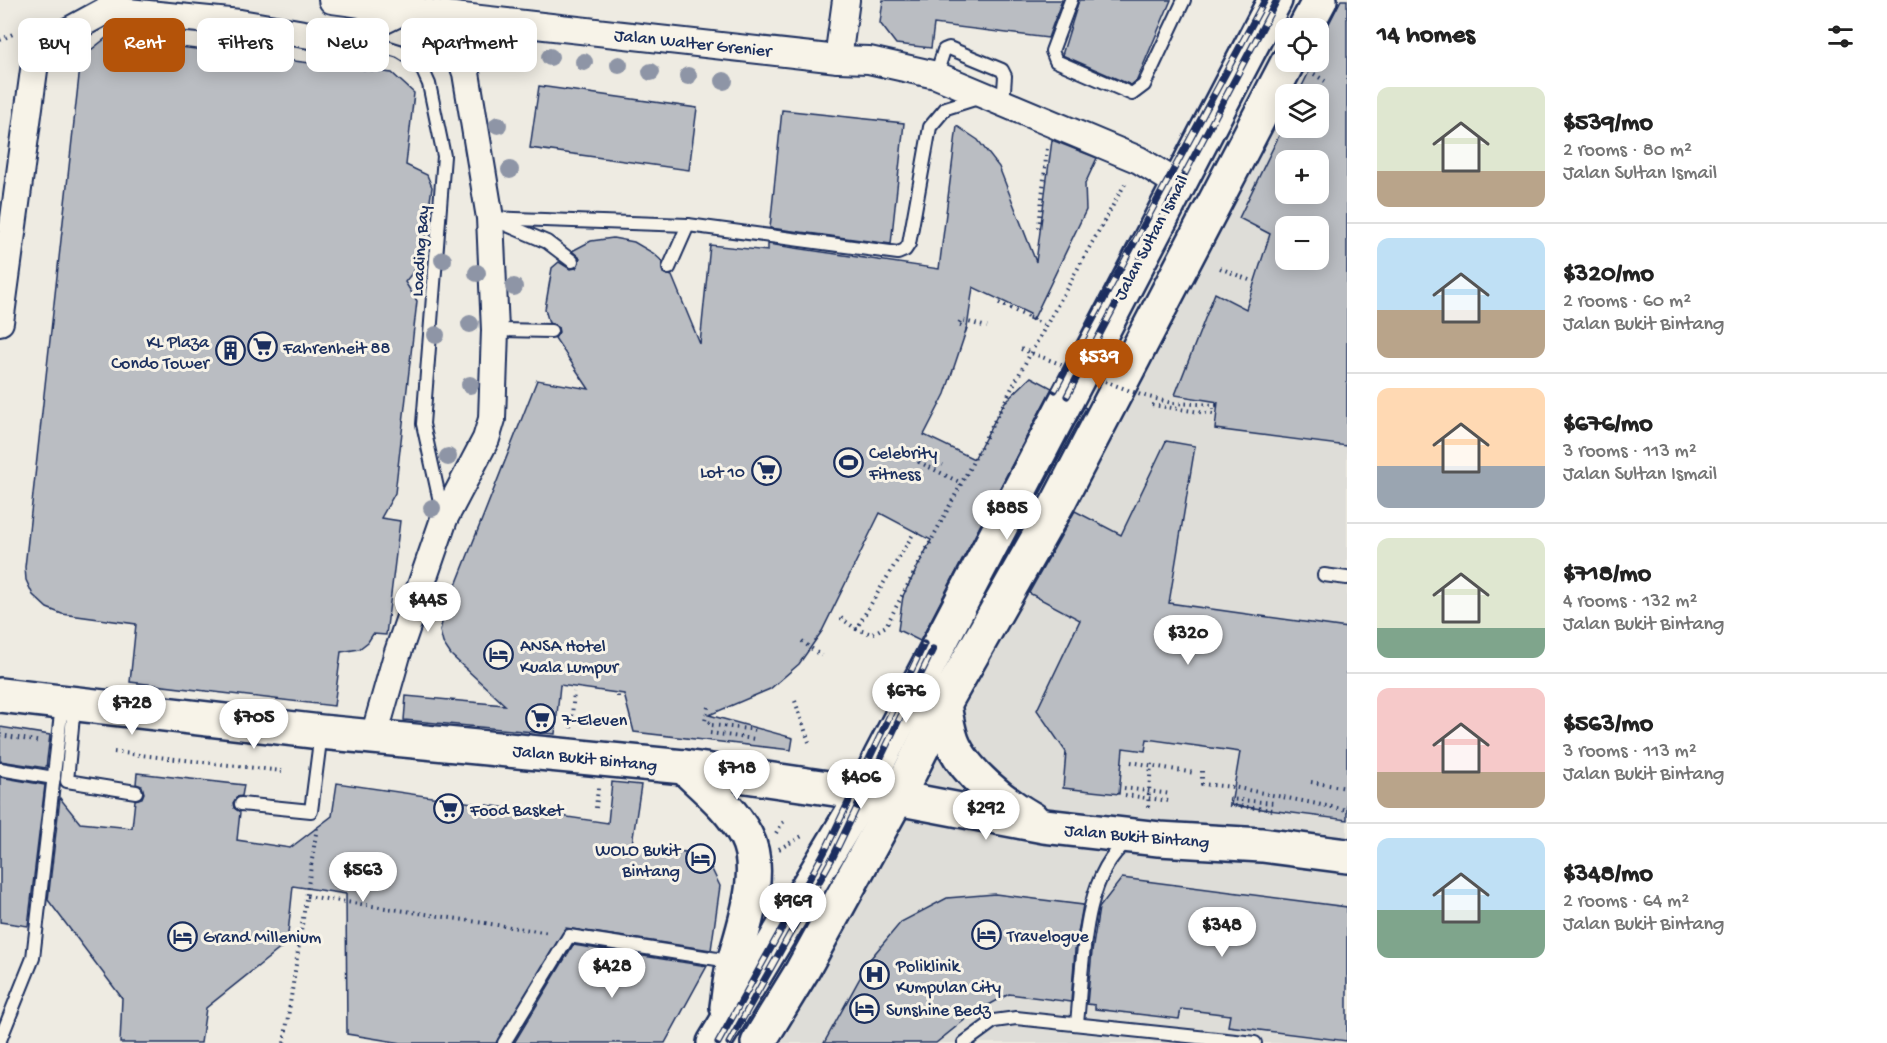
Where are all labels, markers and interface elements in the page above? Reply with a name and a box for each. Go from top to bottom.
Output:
chip: Buy [18,18,91,72]
chip: Rent [103,18,185,72]
chip: Filters [197,18,294,72]
chip: New [306,18,389,72]
chip: Apartment [401,18,537,72]
map controls [1275,18,1329,270]
button: locate [1275,18,1329,72]
icon: filters [1824,20,1857,53]
text: 14 homes [1377,21,1475,52]
street label: Jalan Walter Grenier [613,26,774,63]
button: layers [1275,84,1329,138]
text: $539/mo [1563,109,1653,140]
icon: home [1425,111,1497,183]
text: 2 rooms · 80 m² [1563,140,1692,163]
button: + [1275,150,1329,204]
text: Jalan Sultan Ismail [1563,163,1717,186]
street label: Jalan Sultan Ismail [1110,172,1194,304]
street label: Loading Bay [408,205,435,298]
button: − [1275,216,1329,270]
text: $320/mo [1563,260,1654,291]
icon: home [1425,262,1497,334]
text: 2 rooms · 60 m² [1563,291,1691,314]
text: Jalan Bukit Bintang [1563,314,1724,337]
supermarket icon: Fahrenheit 88 [246,331,278,363]
place label: KL Plaza Condo Tower [111,333,211,375]
building icon: KL Plaza Condo Tower [214,335,246,367]
place label: Fahrenheit 88 [282,339,390,360]
pin: $539 [1063,339,1135,390]
text: $539 [1079,347,1119,370]
text: $676/mo [1563,410,1653,441]
icon: home [1425,412,1497,484]
text: 3 rooms · 113 m² [1563,441,1697,464]
place label: Celebrity Fitness [868,444,937,486]
sports icon: Celebrity Fitness [832,446,864,478]
supermarket icon: Lot 10 [750,455,782,487]
place label: Lot 10 [700,463,745,484]
text: Jalan Sultan Ismail [1563,464,1717,487]
pin: $885 [971,490,1043,541]
text: $885 [986,498,1028,521]
text: $718/mo [1563,560,1651,591]
icon: home [1425,562,1497,634]
pin: $445 [392,582,464,633]
text: $445 [409,590,447,613]
text: 4 rooms · 132 m² [1563,591,1697,614]
text: Jalan Bukit Bintang [1563,614,1724,637]
pin: $320 [1152,615,1224,666]
text: $320 [1168,623,1208,646]
place label: ANSA Hotel Kuala Lumpur [520,637,620,679]
hotel icon: ANSA Hotel Kuala Lumpur [483,639,515,671]
pin: $676 [870,673,942,724]
text: $676 [886,681,926,704]
pin: $728 [96,685,168,736]
text: $728 [112,693,152,716]
pin: $705 [218,699,290,750]
supermarket icon: 7-Eleven [525,703,557,735]
text: $705 [233,707,275,730]
text: $563/mo [1563,710,1653,741]
place label: 7-Eleven [561,711,628,732]
icon: home [1425,712,1497,784]
street label: Jalan Bukit Bintang [511,741,658,778]
text: 3 rooms · 113 m² [1563,741,1697,764]
pin: $718 [701,750,773,801]
text: $718 [718,758,756,781]
pin: $406 [825,759,897,810]
text: Jalan Bukit Bintang [1563,764,1724,787]
text: $406 [841,767,881,790]
pin: $292 [950,790,1022,841]
supermarket icon: Food Basket [433,793,465,825]
text: $292 [967,798,1005,821]
place label: Food Basket [469,801,565,822]
street label: Jalan Bukit Bintang [1064,821,1210,854]
place label: WOLO Bukit Bintang [595,841,682,883]
hotel icon: WOLO Bukit Bintang [685,843,717,875]
pin: $563 [327,852,399,903]
text: $563 [343,860,383,883]
text: $348/mo [1563,860,1653,891]
icon: home [1425,862,1497,934]
pin: $969 [757,883,829,934]
text: $969 [773,891,813,914]
text: 2 rooms · 64 m² [1563,891,1689,914]
pin: $348 [1186,907,1258,958]
text: Jalan Bukit Bintang [1563,914,1724,937]
text: $348 [1202,915,1242,938]
hotel icon: Travelogue [970,919,1002,951]
hotel icon: Grand Millenium [166,920,198,952]
place label: Travelogue [1006,927,1090,948]
place label: Grand Millenium [203,928,322,949]
pin: $428 [576,948,648,999]
text: $428 [592,956,632,979]
place label: Poliklinik Kumpulan City [895,957,1001,999]
hospital icon: Poliklinik Kumpulan City [859,959,891,991]
hotel icon: Sunshine Bedz [849,993,881,1025]
place label: Sunshine Bedz [886,1001,992,1022]

